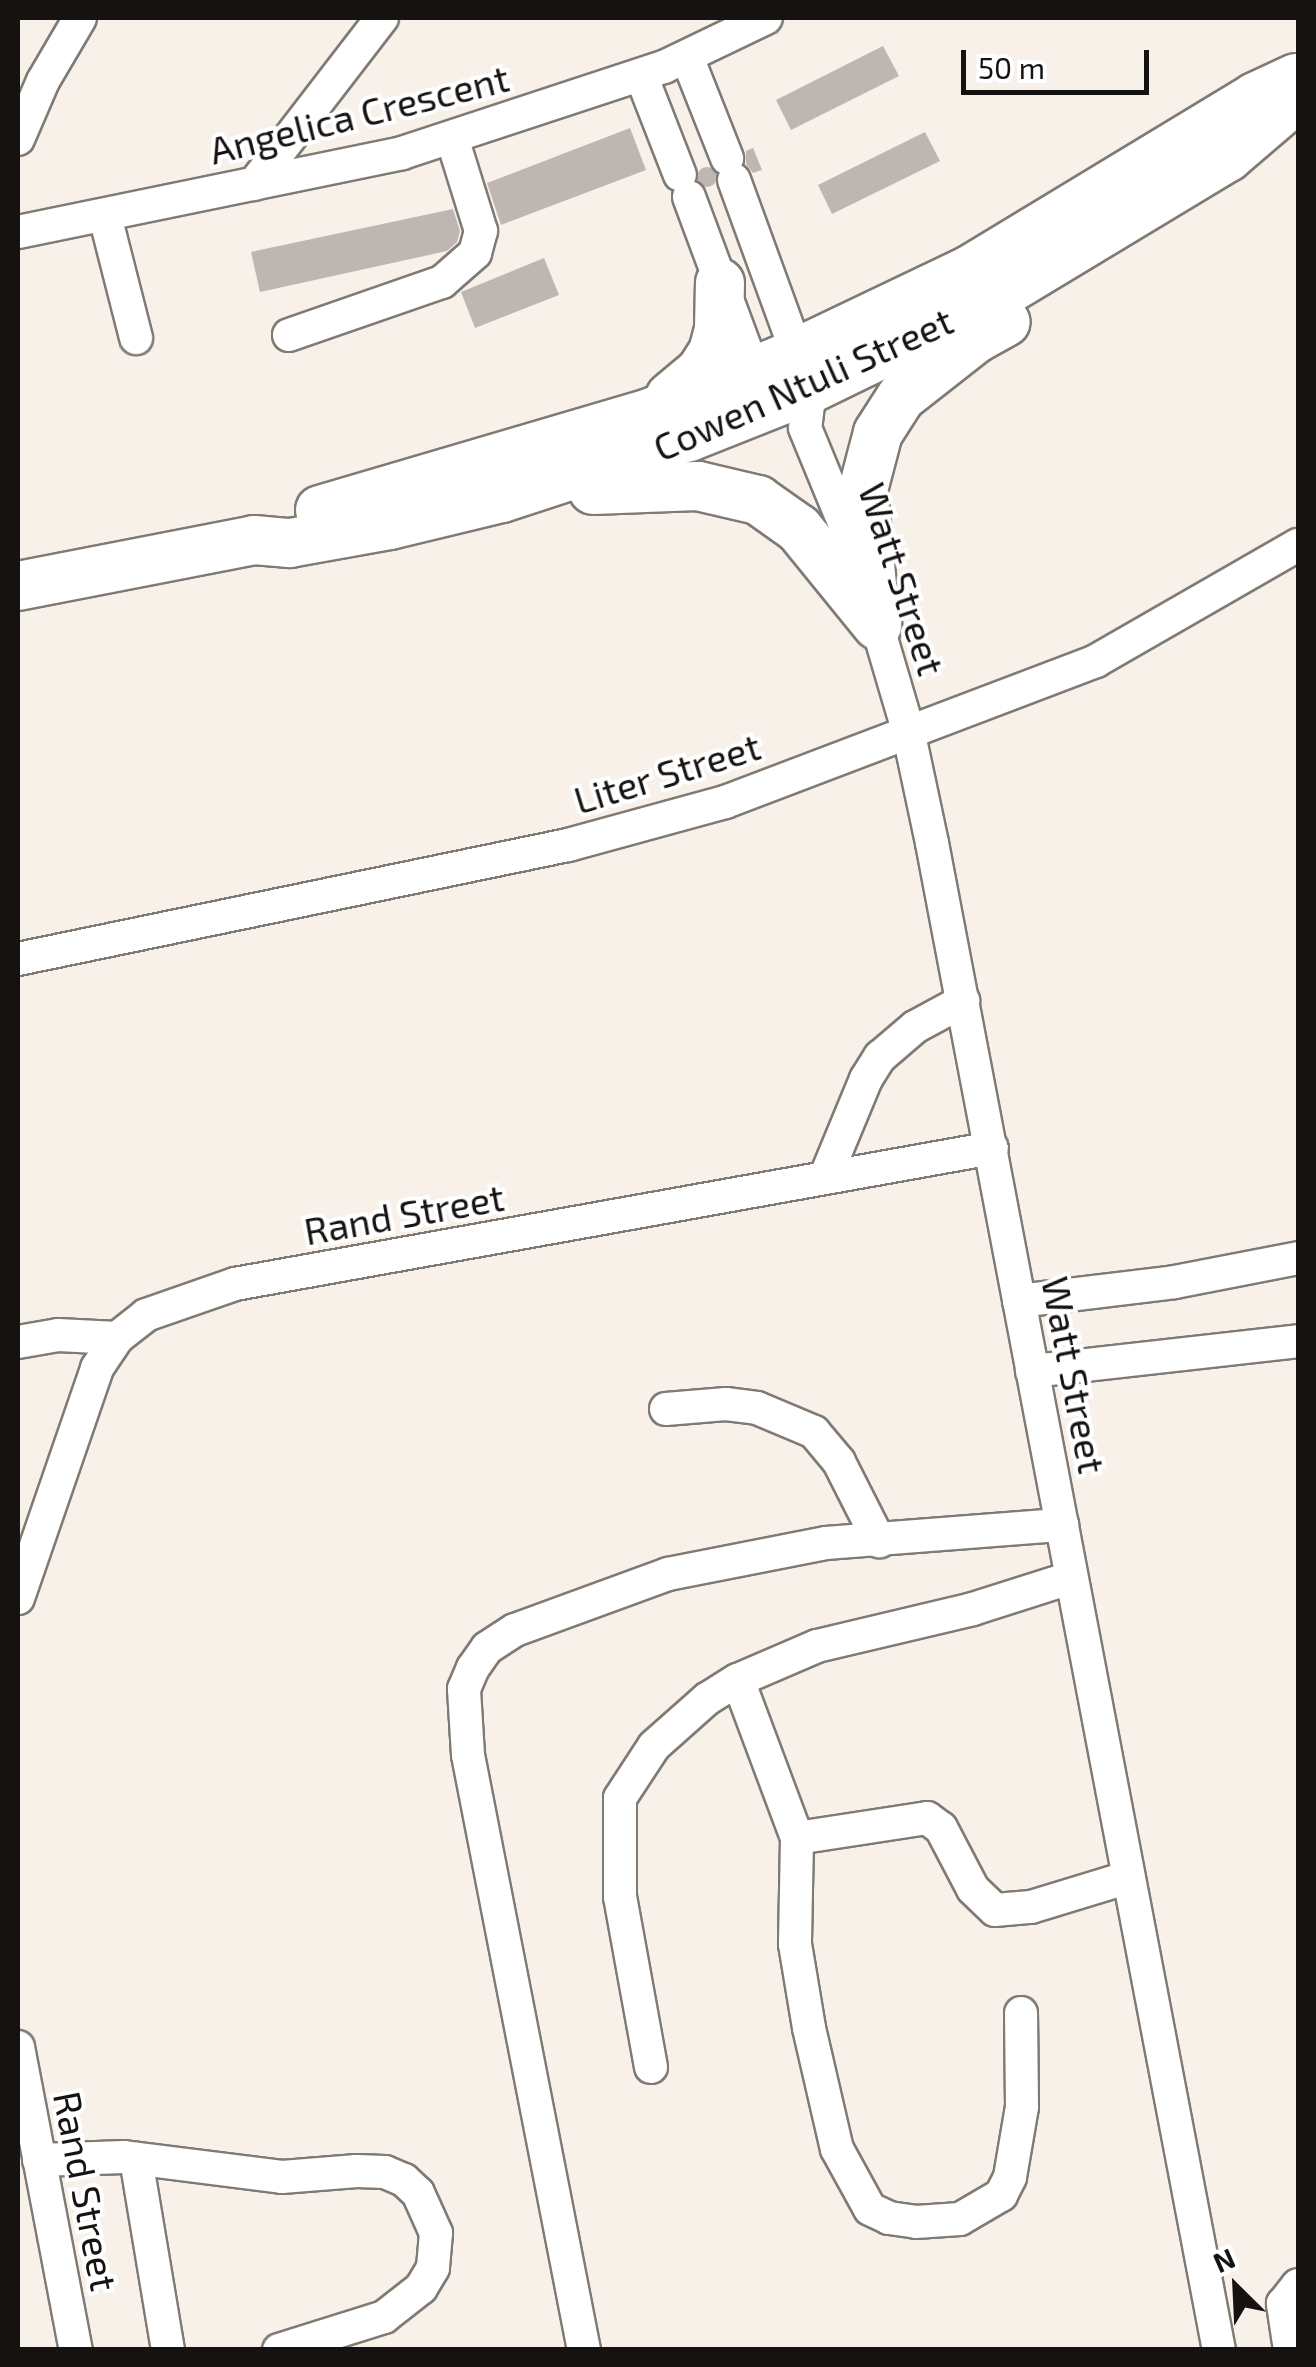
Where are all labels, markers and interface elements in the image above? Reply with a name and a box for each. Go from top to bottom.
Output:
scale bar [966,30,1154,92]
text: 50 m [978,49,1045,85]
street label: Angelica Crescent [204,55,514,173]
street label: Cowen Ntuli Street [646,297,960,471]
street label: Watt Street [849,477,955,681]
street label: Liter Street [568,723,766,823]
street label: Rand Street [300,1174,508,1254]
street label: Watt Street [1033,1273,1115,1477]
street label: Rand Street [44,2087,128,2295]
north arrow [1186,2237,1286,2337]
text: N [1208,2240,1240,2279]

